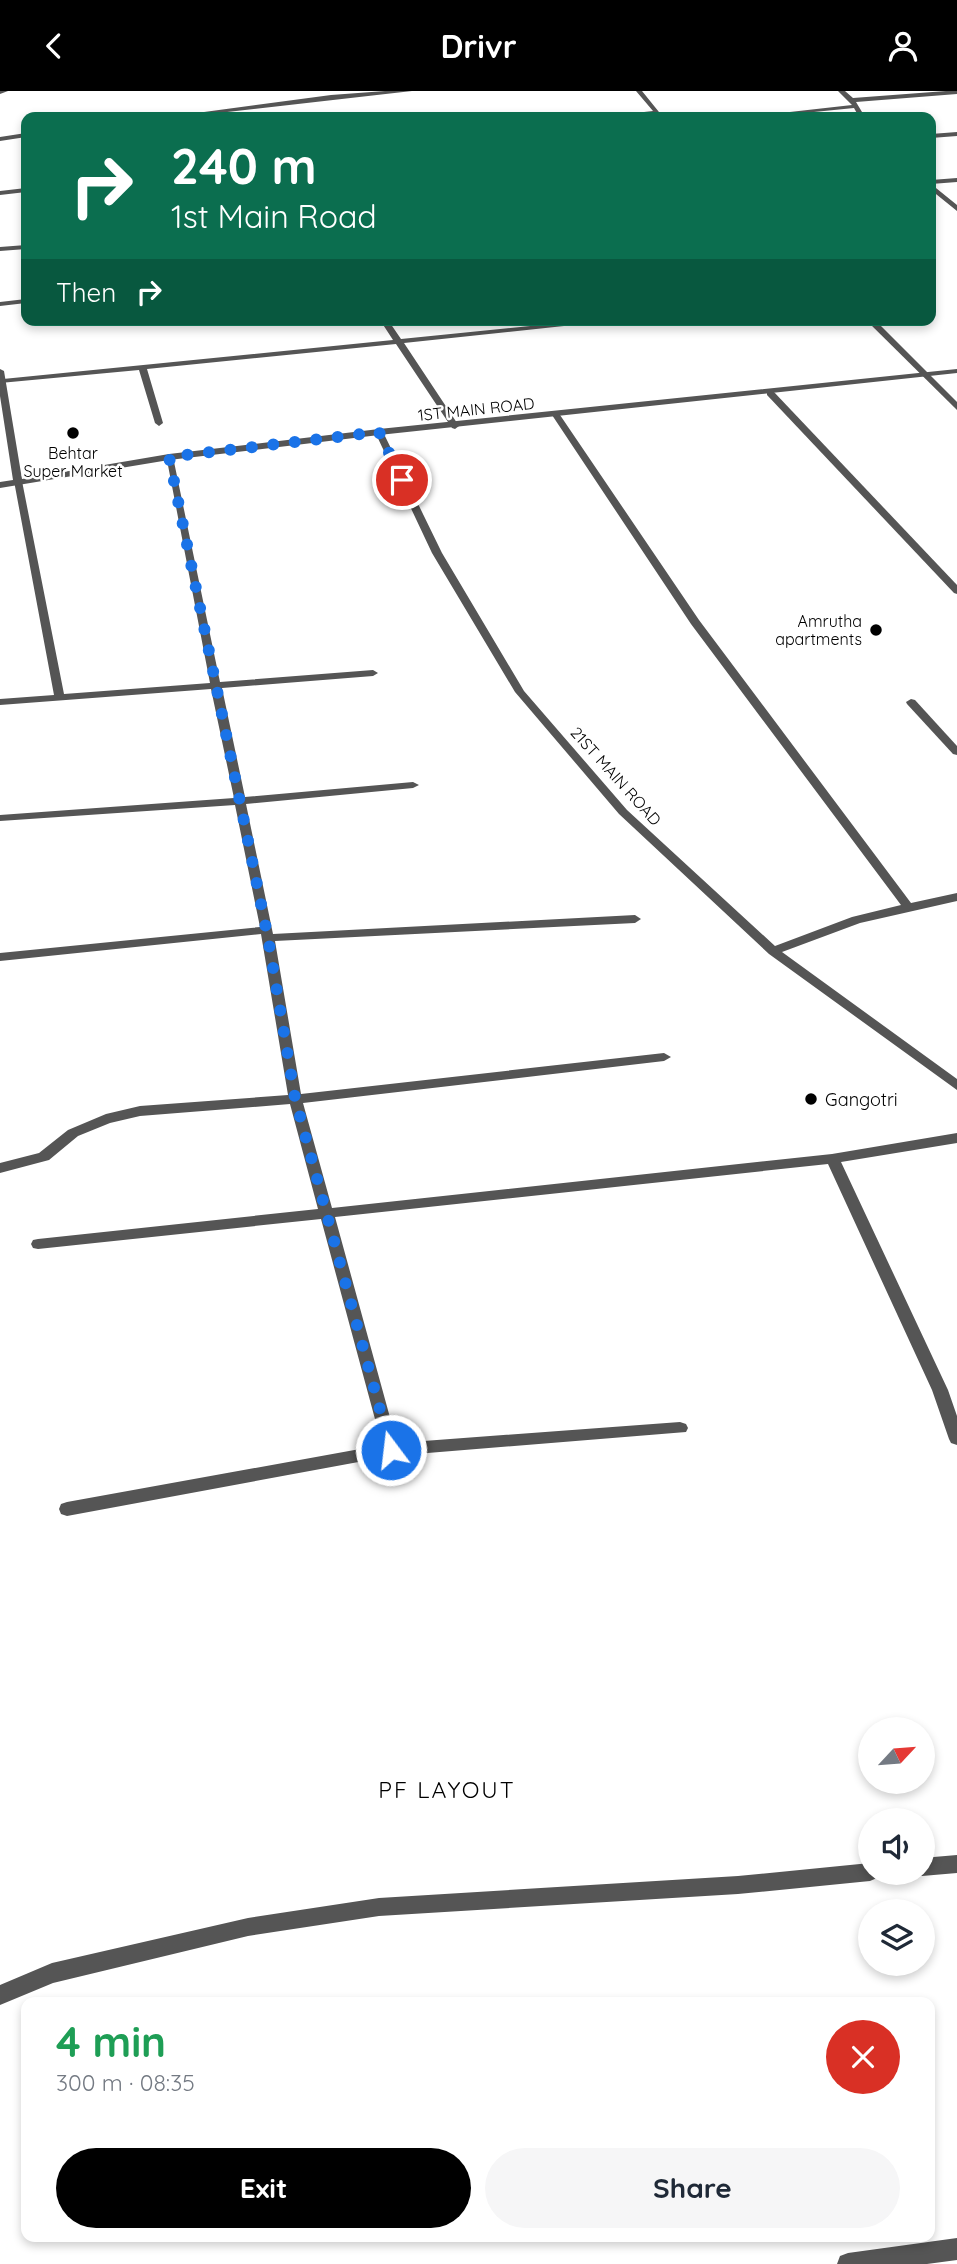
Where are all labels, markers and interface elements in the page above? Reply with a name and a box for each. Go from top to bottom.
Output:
text: Drivr [440,26,517,66]
icon: back [35,27,73,65]
icon: person [884,27,922,65]
text: 240 m [171,135,317,196]
icon: right [56,140,147,231]
text: 1st Main Road [171,196,377,236]
icon: right [130,273,168,311]
text: Then [56,276,116,309]
street label: 1ST MAIN ROAD [417,393,535,425]
marker: Behtar Super Market [65,425,81,441]
place label: Behtar Super Market [23,443,123,481]
pin [372,450,432,510]
icon: arrive [383,461,421,499]
place label: Amrutha apartments [775,611,862,649]
marker: Amrutha apartments [868,622,884,638]
street label: 21ST MAIN ROAD [566,722,666,830]
place label: Gangotri [825,1088,898,1111]
marker: Gangotri [803,1091,819,1107]
position arrow [354,1413,428,1487]
north arrow [858,1717,934,1794]
map controls [858,1717,935,1976]
district label: PF LAYOUT [378,1775,516,1804]
button: sound [858,1808,935,1885]
button: layers [858,1899,935,1976]
text: 4 min [56,2015,166,2068]
button: close [826,2020,900,2094]
text: 300 m · 08:35 [56,2068,195,2097]
button: Exit [56,2148,471,2228]
button: Share [485,2148,900,2228]

